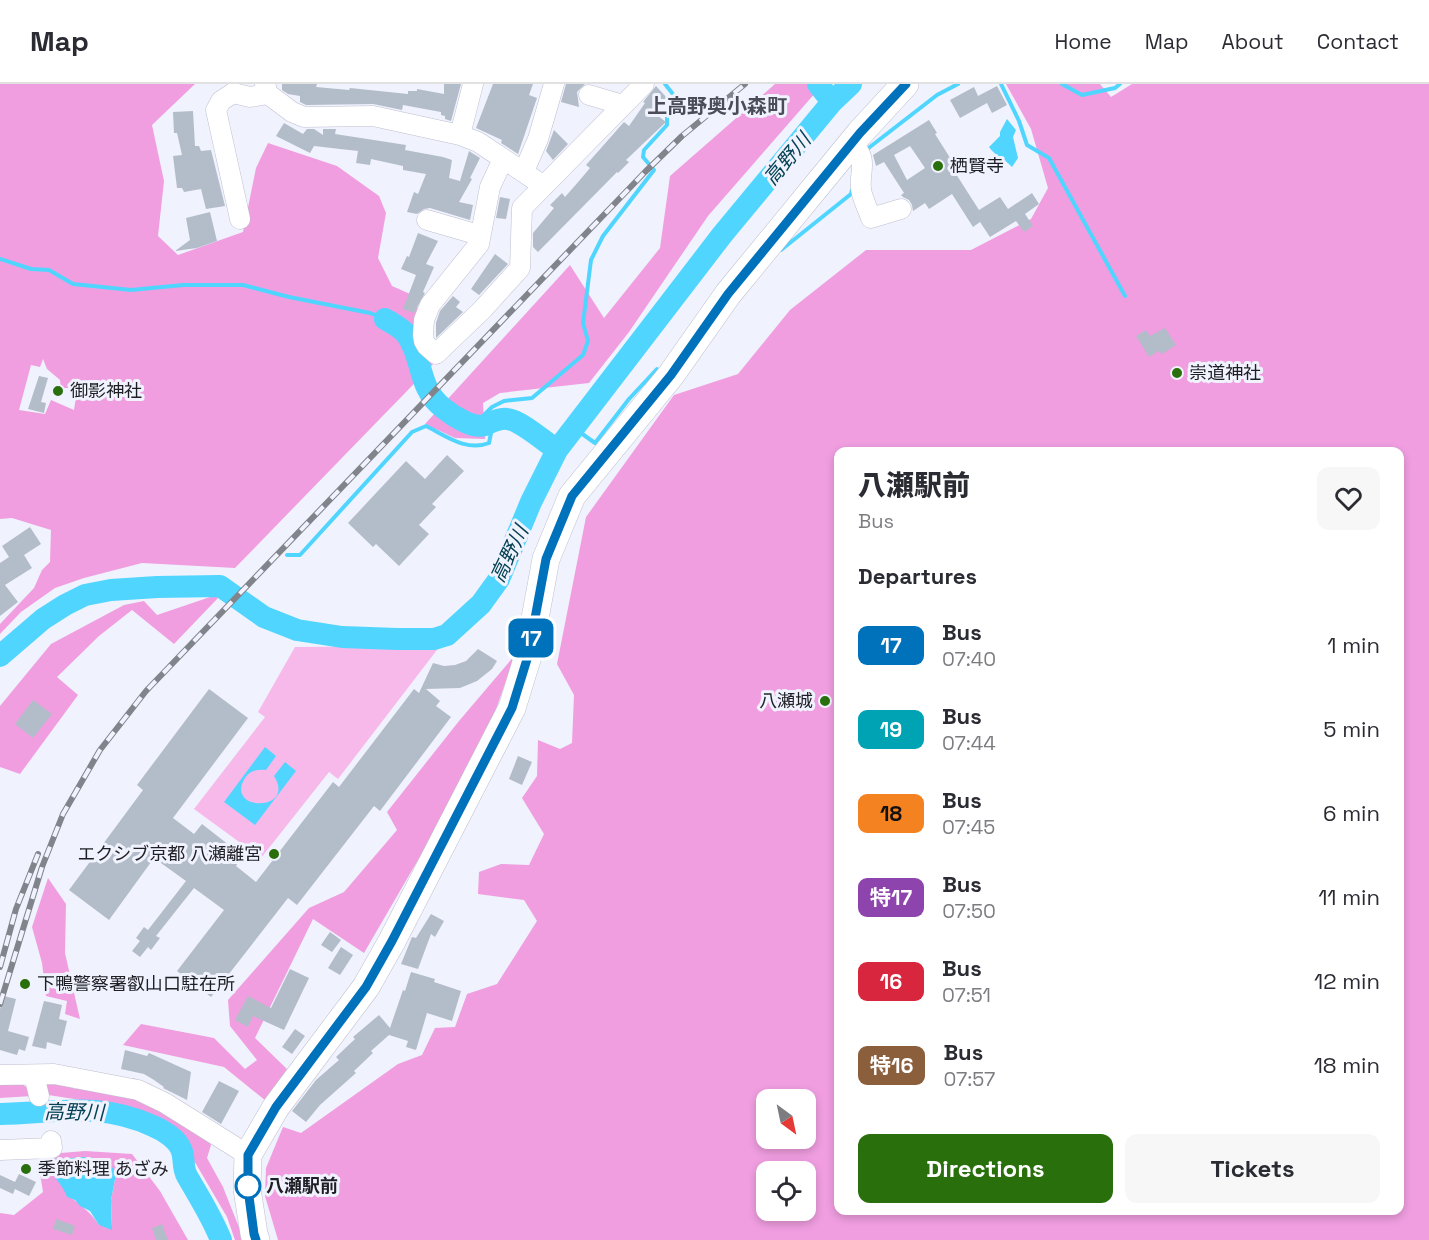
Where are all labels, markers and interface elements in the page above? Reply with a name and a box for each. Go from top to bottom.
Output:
text: Map [30,23,89,59]
text: Home [1054,28,1112,55]
text: Map [1145,28,1189,55]
text: About [1222,28,1284,55]
text: Contact [1317,28,1399,55]
district label: 上高野奥小森町 [647,93,787,119]
water label: 高野川 [758,126,818,190]
place label: 栖賢寺 [950,154,1004,177]
marker: 栖賢寺 [931,159,945,173]
place label: 崇道神社 [1189,361,1261,384]
marker: 崇道神社 [1170,366,1184,380]
place label: 御影神社 [70,379,142,402]
marker: 御影神社 [51,384,65,398]
text: 八瀬駅前 [858,467,970,503]
button: heart [1317,467,1380,530]
text: Bus [858,508,894,534]
water label: 高野川 [484,520,535,587]
text: Departures [858,562,977,590]
line badge: 17 [504,618,558,658]
text: Bus [942,618,982,646]
text: 17 [520,625,542,652]
text: 1 min [1327,631,1380,659]
text: 17 [880,632,902,659]
text: 07:40 [942,646,996,672]
place label: 八瀬城 [759,689,813,712]
marker: 八瀬城 [818,694,832,708]
text: Bus [942,702,982,730]
text: 5 min [1323,715,1380,743]
text: 19 [880,716,902,743]
text: 07:44 [942,730,996,756]
text: Bus [942,786,982,814]
text: 6 min [1323,799,1380,827]
text: 18 [880,800,902,827]
text: 07:45 [942,814,995,840]
place label: エクシブ京都 八瀬離宮 [77,842,262,865]
marker: エクシブ京都 八瀬離宮 [267,847,281,861]
text: Bus [942,870,982,898]
text: 11 min [1318,883,1380,911]
text: 特17 [870,884,912,911]
text: 07:50 [942,898,996,924]
text: Bus [942,954,982,982]
text: 12 min [1314,967,1380,995]
text: 16 [880,968,902,995]
place label: 下鴨警察署叡山口駐在所 [37,972,235,995]
marker: 下鴨警察署叡山口駐在所 [18,977,32,991]
text: 07:51 [942,982,991,1008]
text: Bus [943,1038,983,1066]
text: 18 min [1314,1051,1380,1079]
text: 特16 [870,1052,913,1079]
text: 07:57 [943,1066,995,1092]
north arrow [756,1089,816,1149]
map controls [756,1089,816,1221]
water label: 高野川 [44,1098,106,1126]
button: Directions [858,1134,1113,1203]
button: Tickets [1125,1134,1380,1203]
place label: 季節料理 あざみ [38,1157,169,1180]
button: locate [756,1161,816,1221]
marker: 季節料理 あざみ [19,1162,33,1176]
marker: 八瀬駅前 [235,1173,261,1199]
place label: 八瀬駅前 [266,1174,338,1197]

